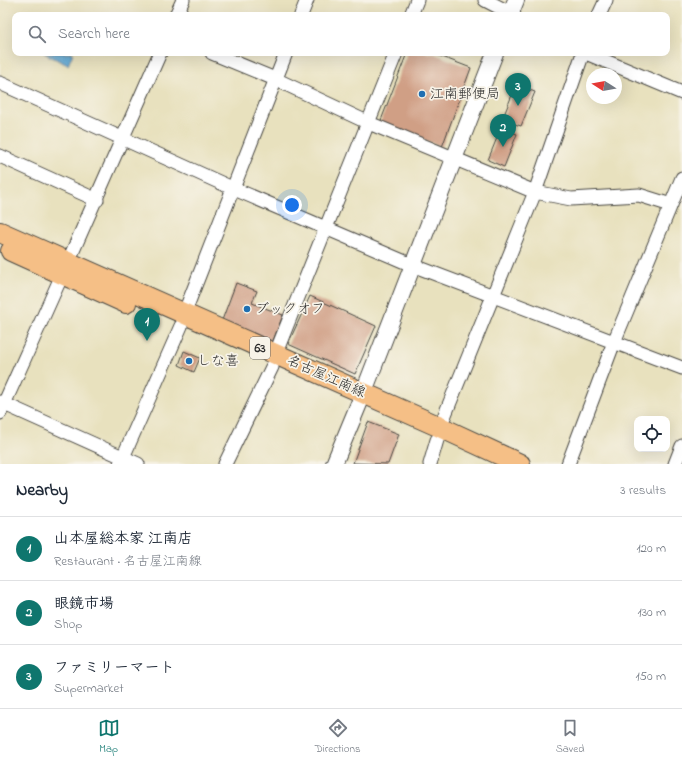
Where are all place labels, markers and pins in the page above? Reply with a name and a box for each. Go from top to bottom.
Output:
pin: 3 [505,73,531,106]
place label: 江南郵便局 [430,84,500,105]
marker: 江南郵便局 [417,89,427,99]
pin: 2 [490,114,516,147]
place label: ブックオフ [255,299,325,320]
marker: ブックオフ [242,304,252,314]
pin: 1 [134,308,160,341]
place label: しな喜 [197,351,239,372]
marker: しな喜 [184,356,194,366]

